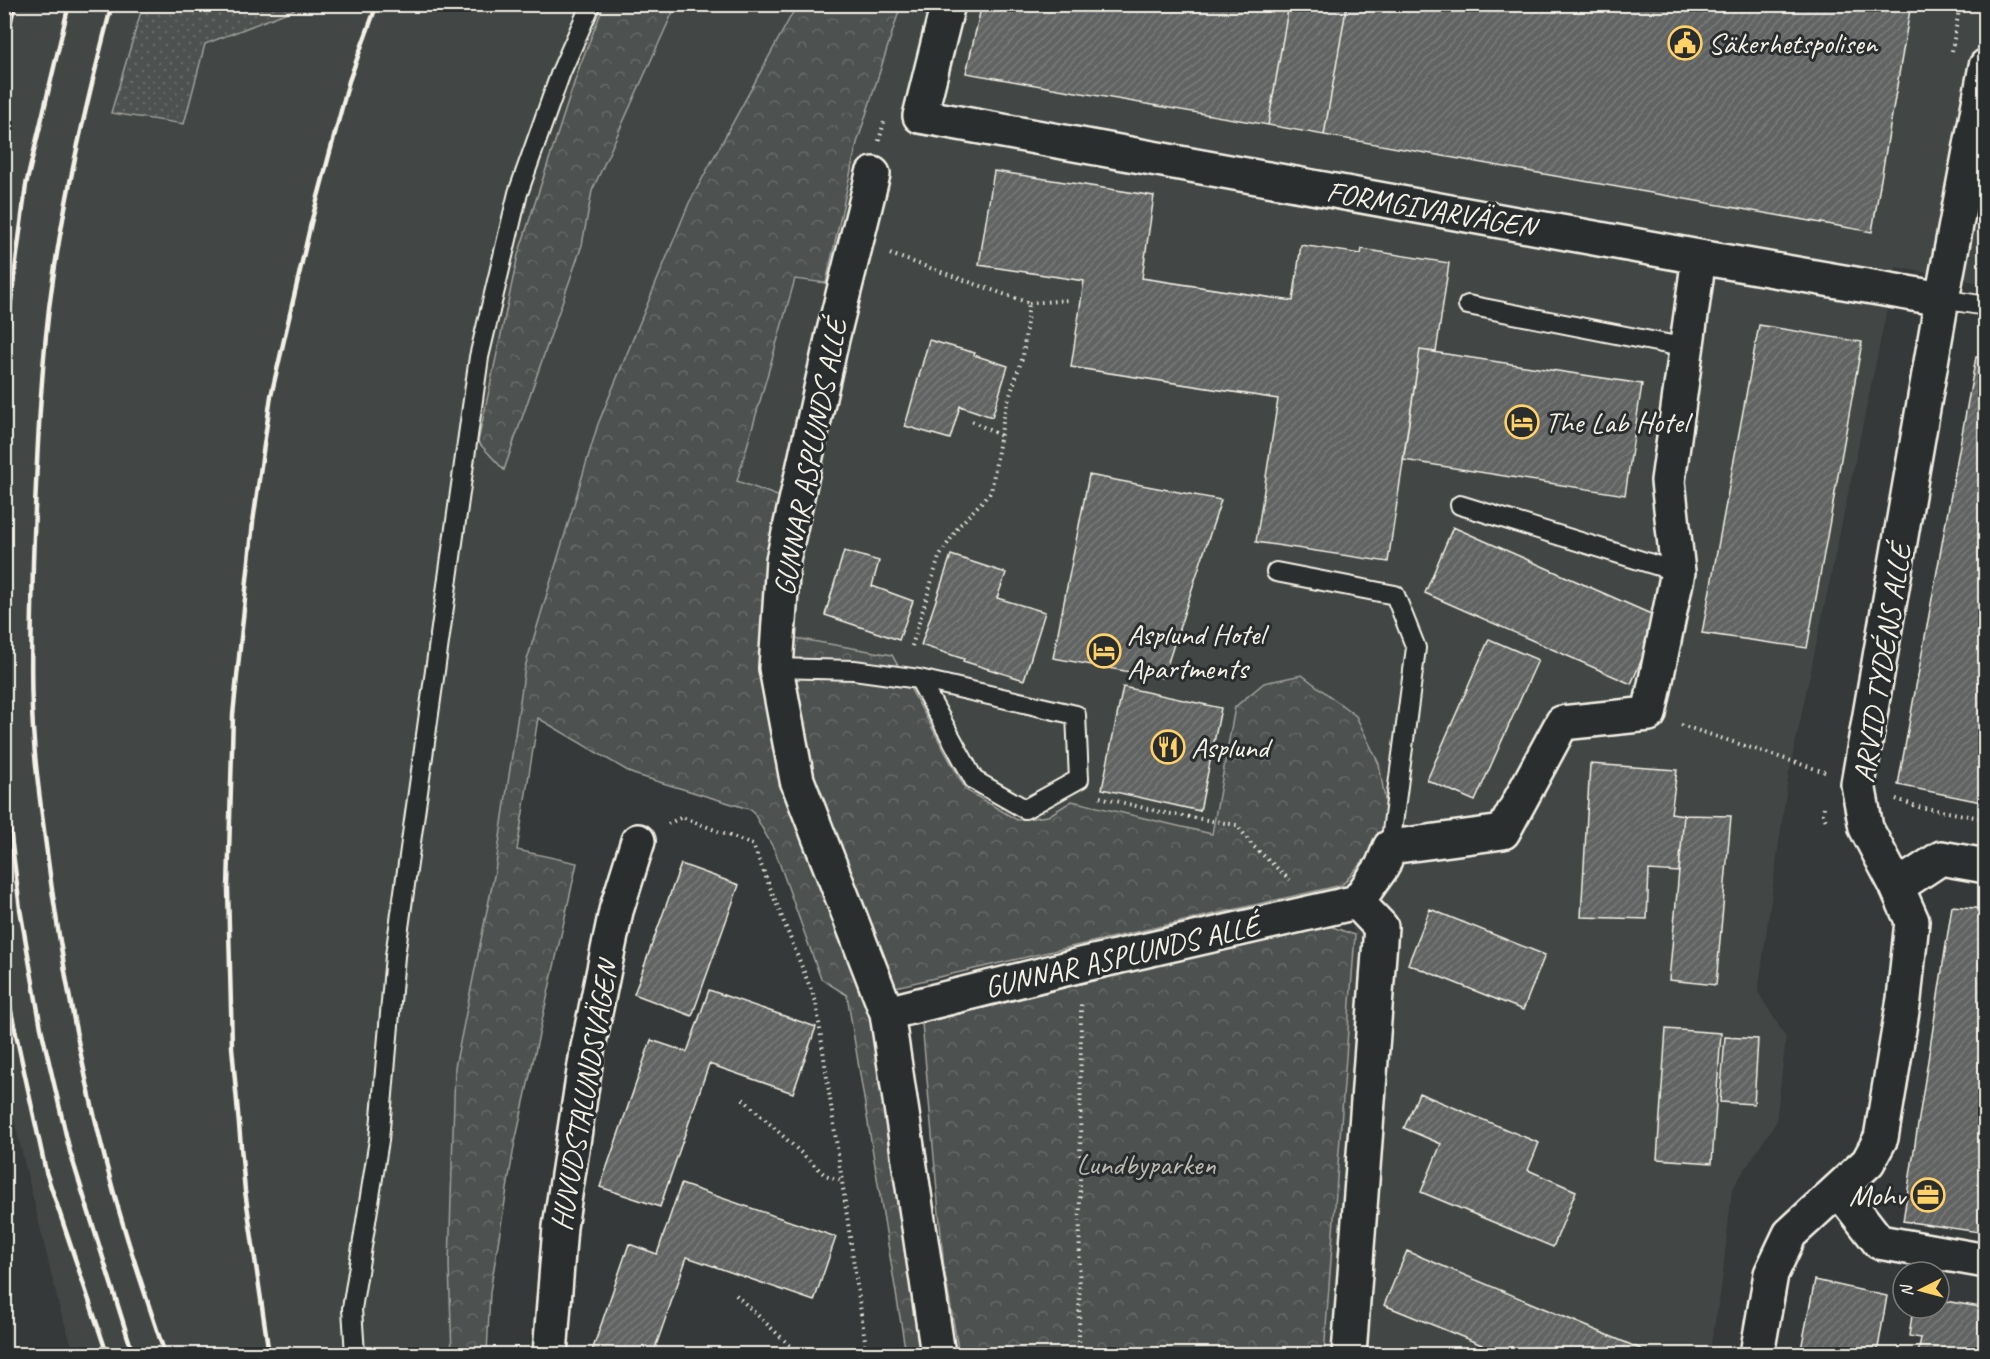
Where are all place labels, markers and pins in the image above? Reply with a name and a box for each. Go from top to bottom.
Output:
place label: Säkerhetspolisen [1708,24,1879,62]
public building icon: Säkerhetspolisen [1667,25,1703,61]
place label: The Lab Hotel [1545,403,1693,441]
hotel icon: The Lab Hotel [1504,404,1540,440]
place label: Asplund Hotel Apartments [1127,615,1269,687]
hotel icon: Asplund Hotel Apartments [1086,633,1122,669]
place label: Asplund [1191,728,1273,766]
restaurant icon: Asplund [1150,729,1186,765]
place label: Mohv [1849,1176,1907,1214]
office icon: Mohv [1910,1177,1946,1213]

